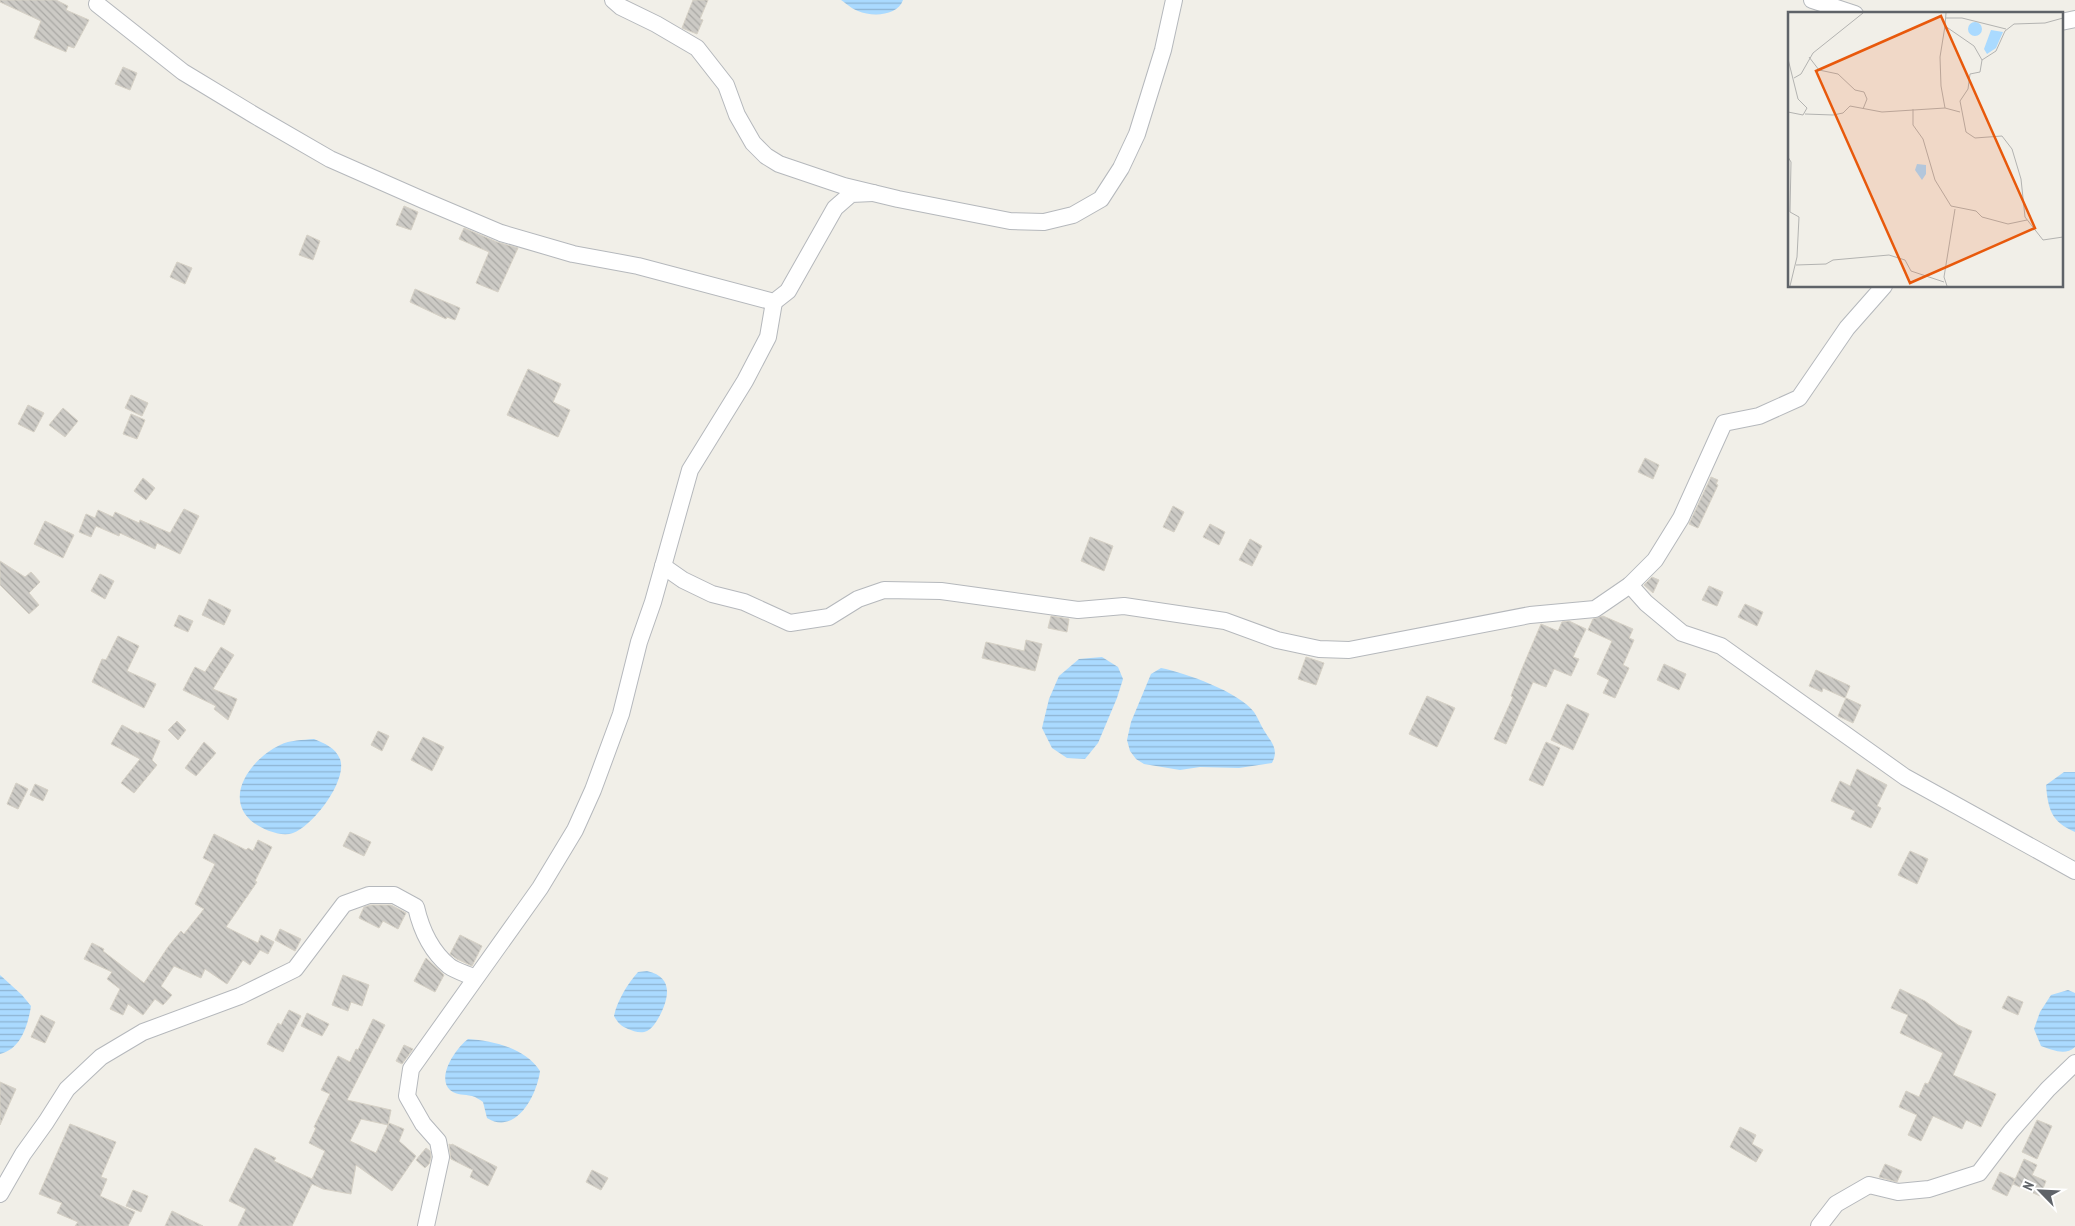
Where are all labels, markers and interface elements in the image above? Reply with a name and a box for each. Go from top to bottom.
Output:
inset map [1788,12,2062,288]
north arrow [2015,1166,2065,1216]
text: N [2018,1179,2038,1193]

